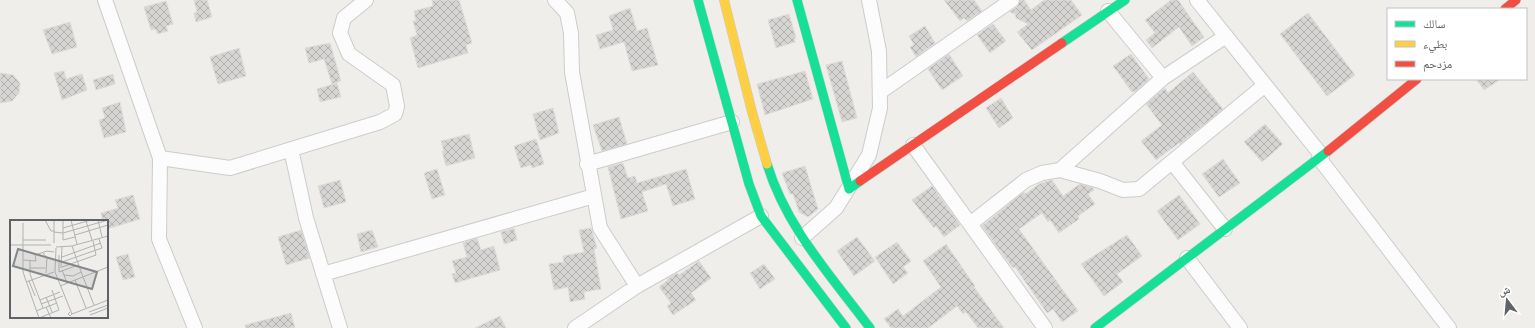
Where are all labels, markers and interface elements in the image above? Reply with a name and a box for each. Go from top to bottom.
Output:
legend [1387,8,1527,80]
text: سالك [1423,17,1445,31]
text: بطيء [1423,37,1447,54]
text: مزدحم [1423,57,1452,72]
inset map [10,220,108,318]
north arrow [1487,280,1527,320]
text: ش [1497,283,1512,300]

